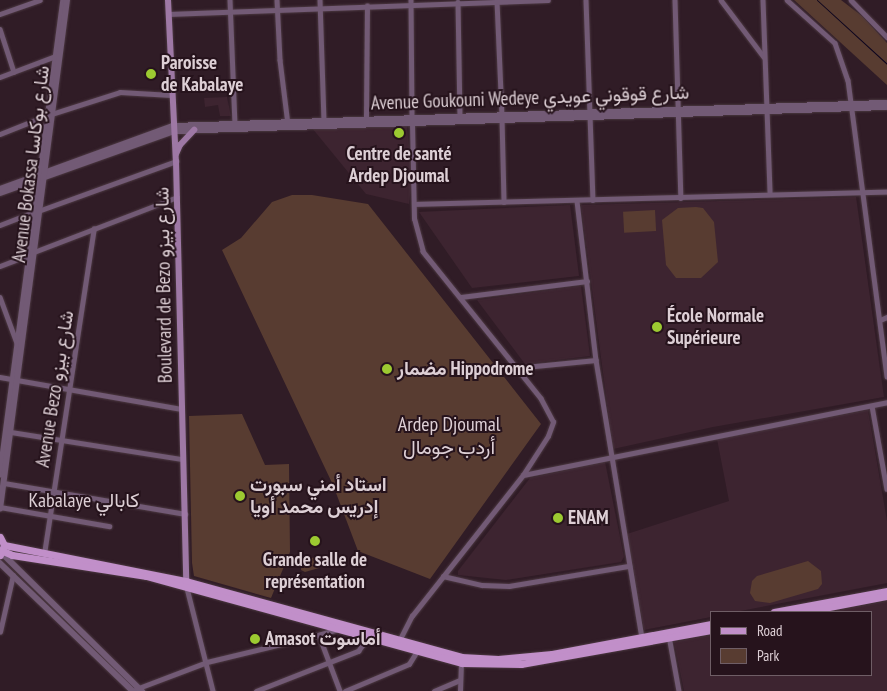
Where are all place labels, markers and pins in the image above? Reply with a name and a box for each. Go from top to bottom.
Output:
place label: Paroisse de Kabalaye [161,52,243,96]
marker: Paroisse de Kabalaye [145,68,157,80]
marker: Centre de santé Ardep Djoumal [392,126,406,140]
place label: Centre de santé Ardep Djoumal [346,143,452,187]
place label: École Normale Supérieure [667,305,764,349]
marker: École Normale Supérieure [651,321,663,333]
place label: مضمار Hippodrome [397,358,534,380]
marker: مضمار Hippodrome [381,363,393,375]
place label: استاد أمني سبورت إدريس محمد أويا [250,474,387,518]
marker: استاد أمني سبورت إدريس محمد أويا [234,490,246,502]
place label: ENAM [568,507,609,529]
marker: ENAM [552,512,564,524]
marker: Grande salle de représentation [309,535,321,547]
place label: Grande salle de représentation [263,549,367,593]
place label: Amasot أماسوت [265,628,381,650]
marker: Amasot أماسوت [249,633,261,645]

